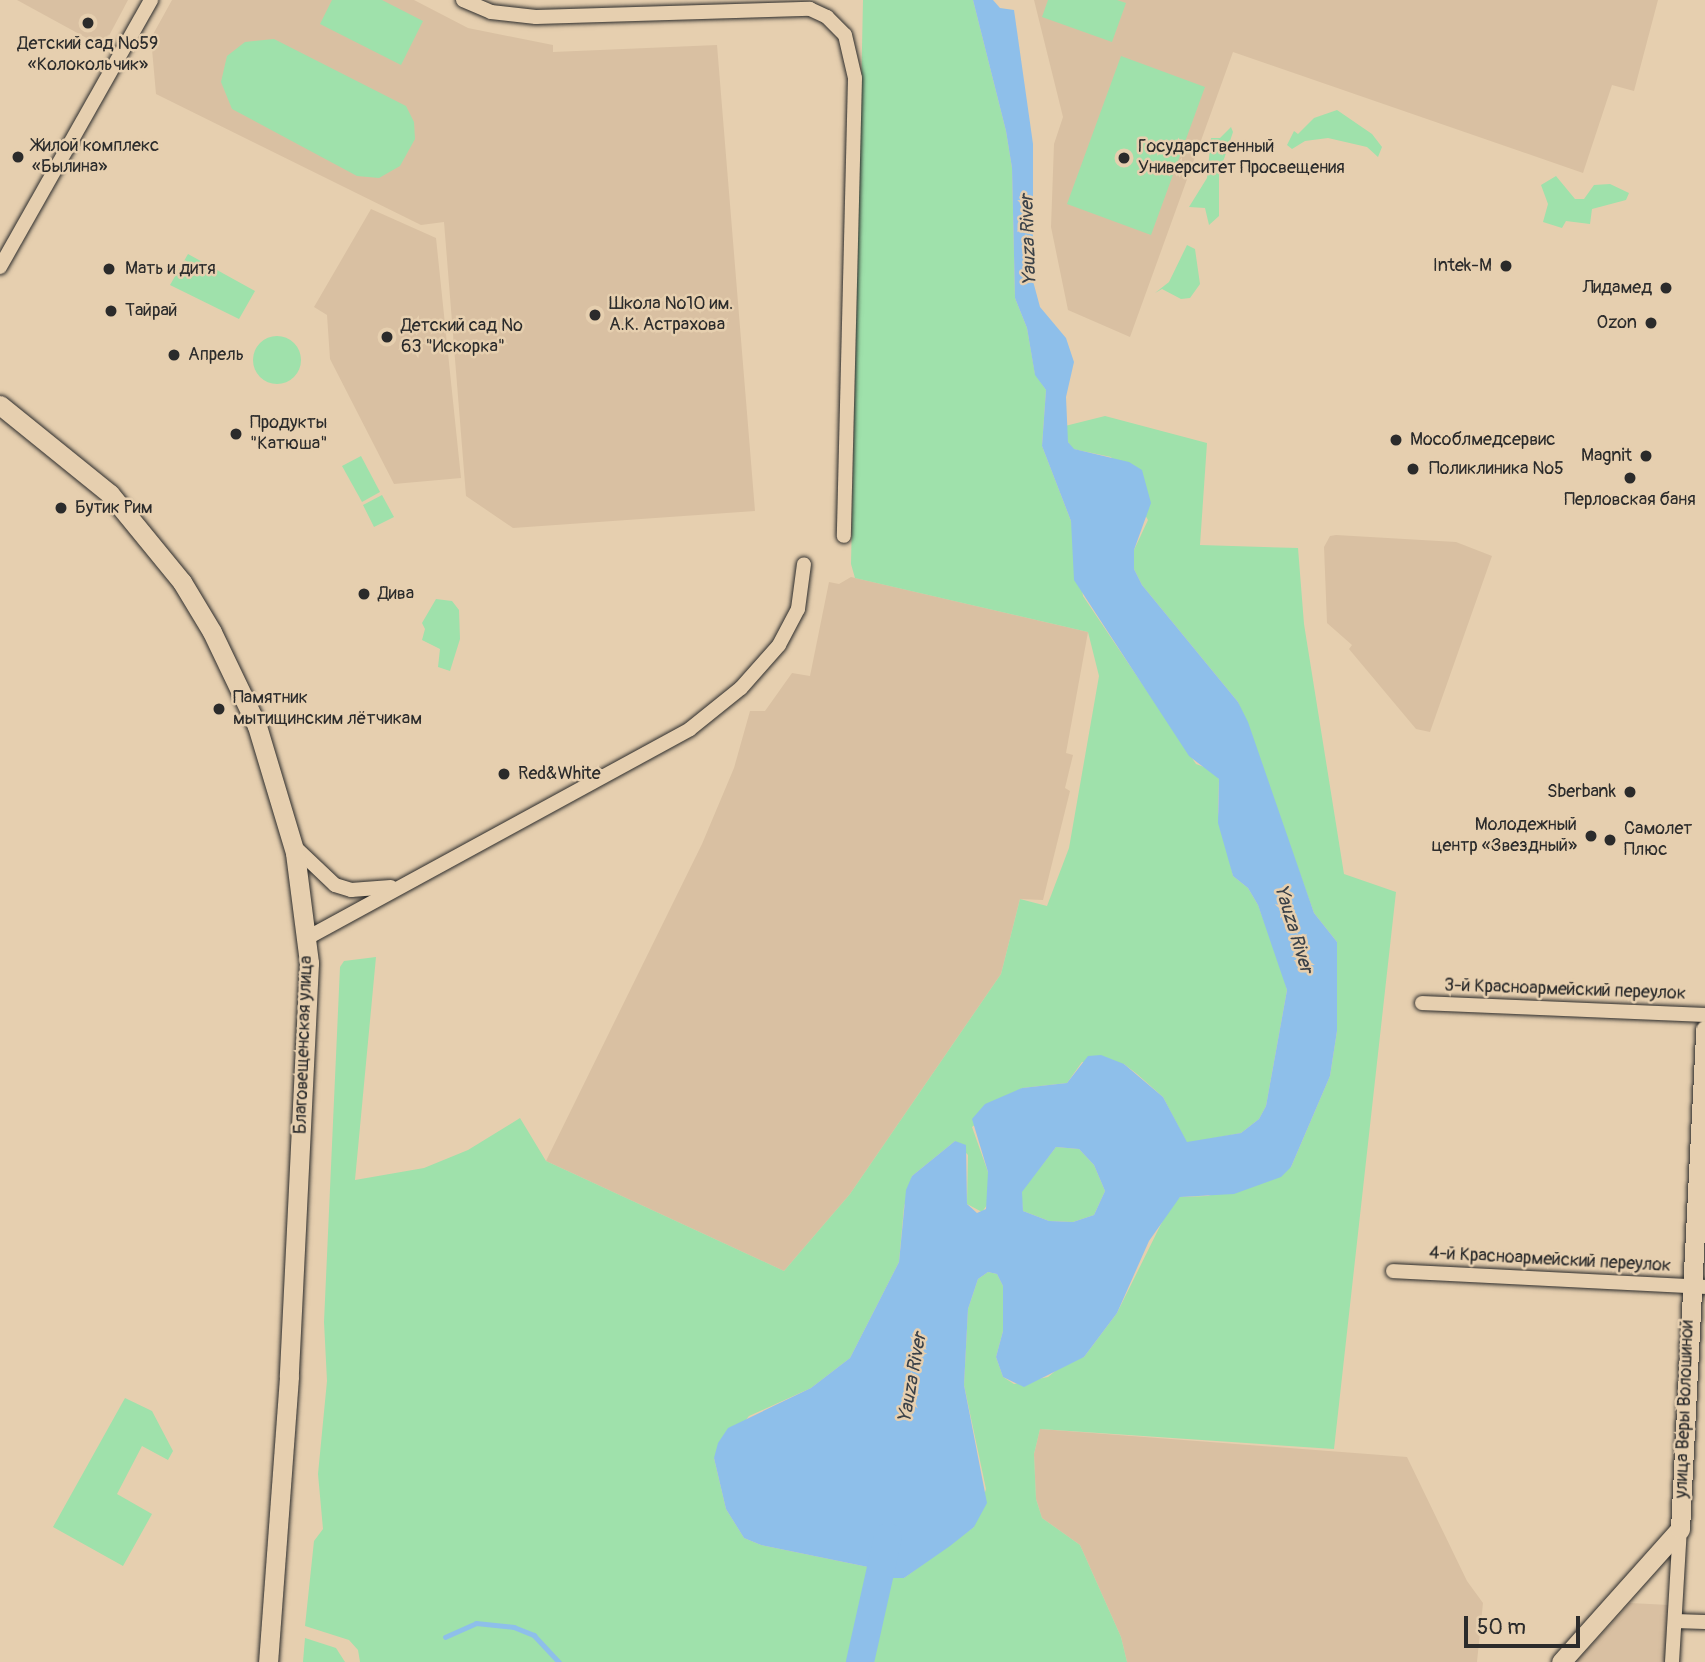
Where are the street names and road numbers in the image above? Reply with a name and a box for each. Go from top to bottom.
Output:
street label: Благовещенская улица [290,955,318,1135]
street label: 3-й Красноармейский переулок [1444,975,1686,1005]
street label: 4-й Красноармейский переулок [1428,1243,1672,1277]
street label: улица Веры Волошиной [1671,1319,1699,1499]

